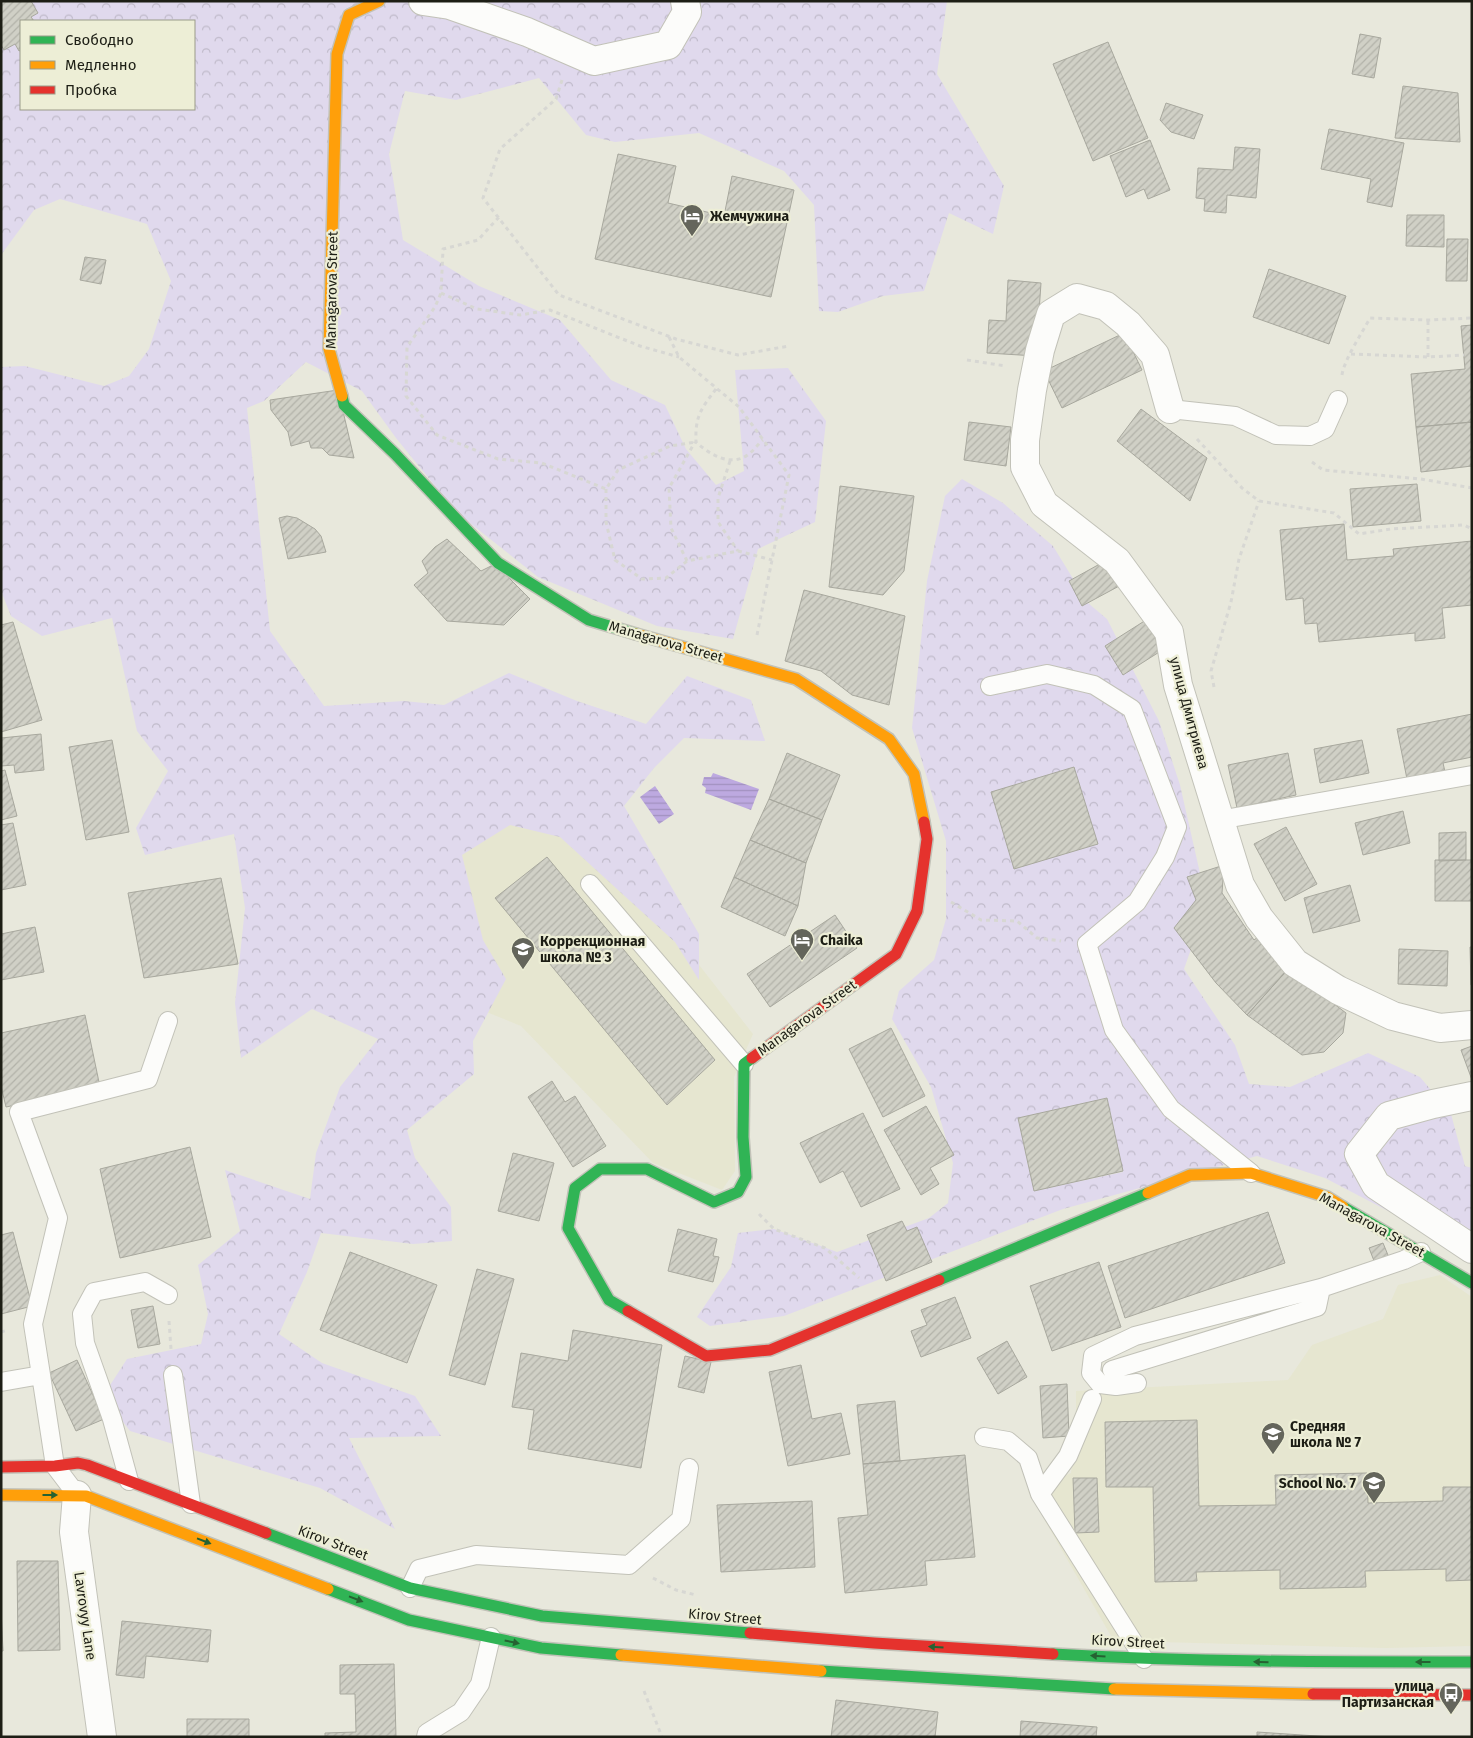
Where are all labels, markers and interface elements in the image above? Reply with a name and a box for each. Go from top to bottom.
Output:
legend [20,20,195,110]
text: Свободно [65,31,134,49]
text: Медленно [65,56,137,74]
text: Пробка [65,81,117,99]
hotel icon: Жемчужина [679,203,705,237]
place label: Жемчужина [709,208,789,225]
street label: Managarova Street [322,230,342,349]
street label: Managarova Street [607,618,726,667]
street label: улица Дмитриева [1166,655,1212,771]
hotel icon: Chaika [789,927,815,961]
place label: Chaika [820,932,863,949]
place label: Коррекционная школа № 3 [540,933,645,966]
school or university icon: Коррекционная школа № 3 [510,936,536,970]
street label: Managarova Street [754,976,860,1060]
street label: Managarova Street [1316,1189,1428,1261]
place label: Средняя школа № 7 [1290,1418,1362,1451]
school or university icon: Средняя школа № 7 [1260,1421,1286,1455]
school or university icon: School No. 7 [1361,1470,1387,1504]
place label: School No. 7 [1279,1475,1356,1492]
one-way arrow [42,1491,58,1499]
street label: Kirov Street [295,1522,371,1565]
one-way arrow [197,1537,212,1545]
street label: Lavrovyy Lane [70,1571,100,1661]
one-way arrow [349,1595,364,1603]
street label: Kirov Street [687,1605,763,1629]
street label: Kirov Street [1091,1632,1166,1652]
one-way arrow [505,1638,520,1646]
one-way arrow [928,1642,944,1650]
one-way arrow [1090,1652,1106,1660]
one-way arrow [1252,1658,1268,1666]
one-way arrow [1415,1658,1431,1666]
place label: улица Партизанская [1342,1678,1434,1711]
bus stop icon: улица Партизанская [1438,1681,1464,1715]

